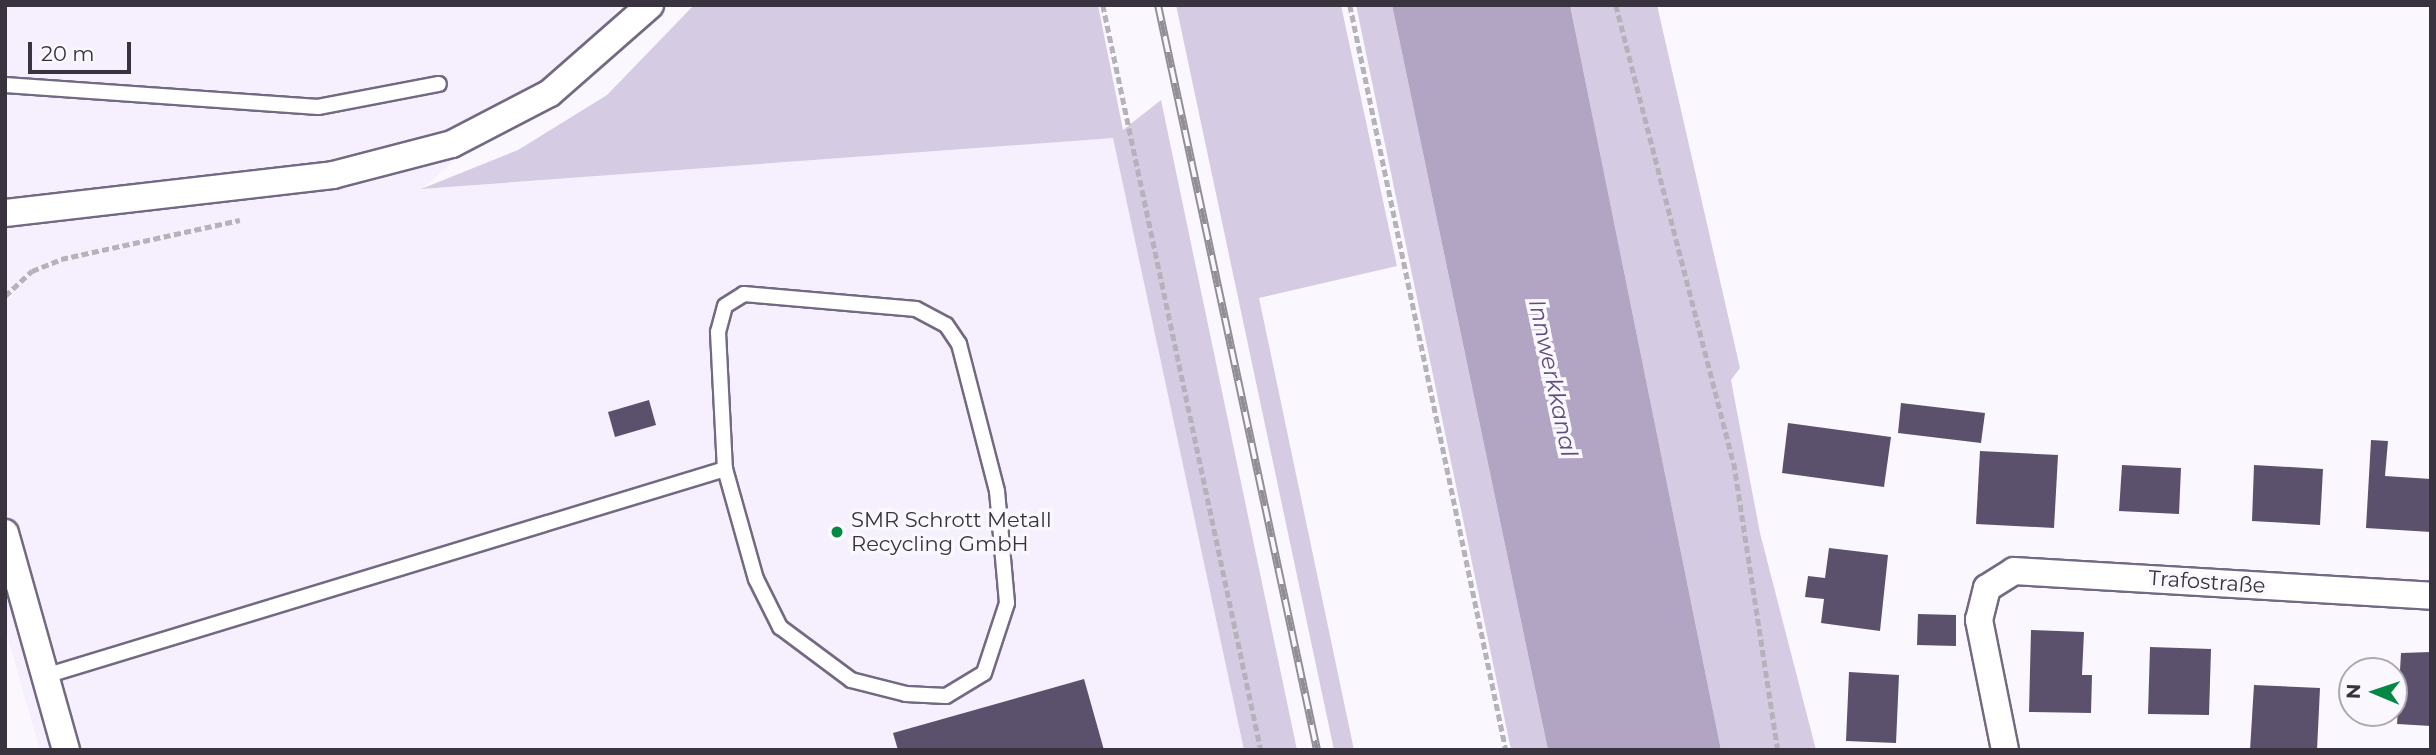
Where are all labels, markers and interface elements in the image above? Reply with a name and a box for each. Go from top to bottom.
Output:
scale bar [32,28,135,72]
text: 20 m [41,41,95,66]
water label: Innwerkkanal [1523,297,1583,459]
place label: SMR Schrott Metall Recycling GmbH [851,507,1052,557]
marker: SMR Schrott Metall Recycling GmbH [829,524,845,540]
street label: Trafostraße [2148,565,2266,599]
north arrow [2338,657,2408,727]
text: N [2342,683,2365,699]

